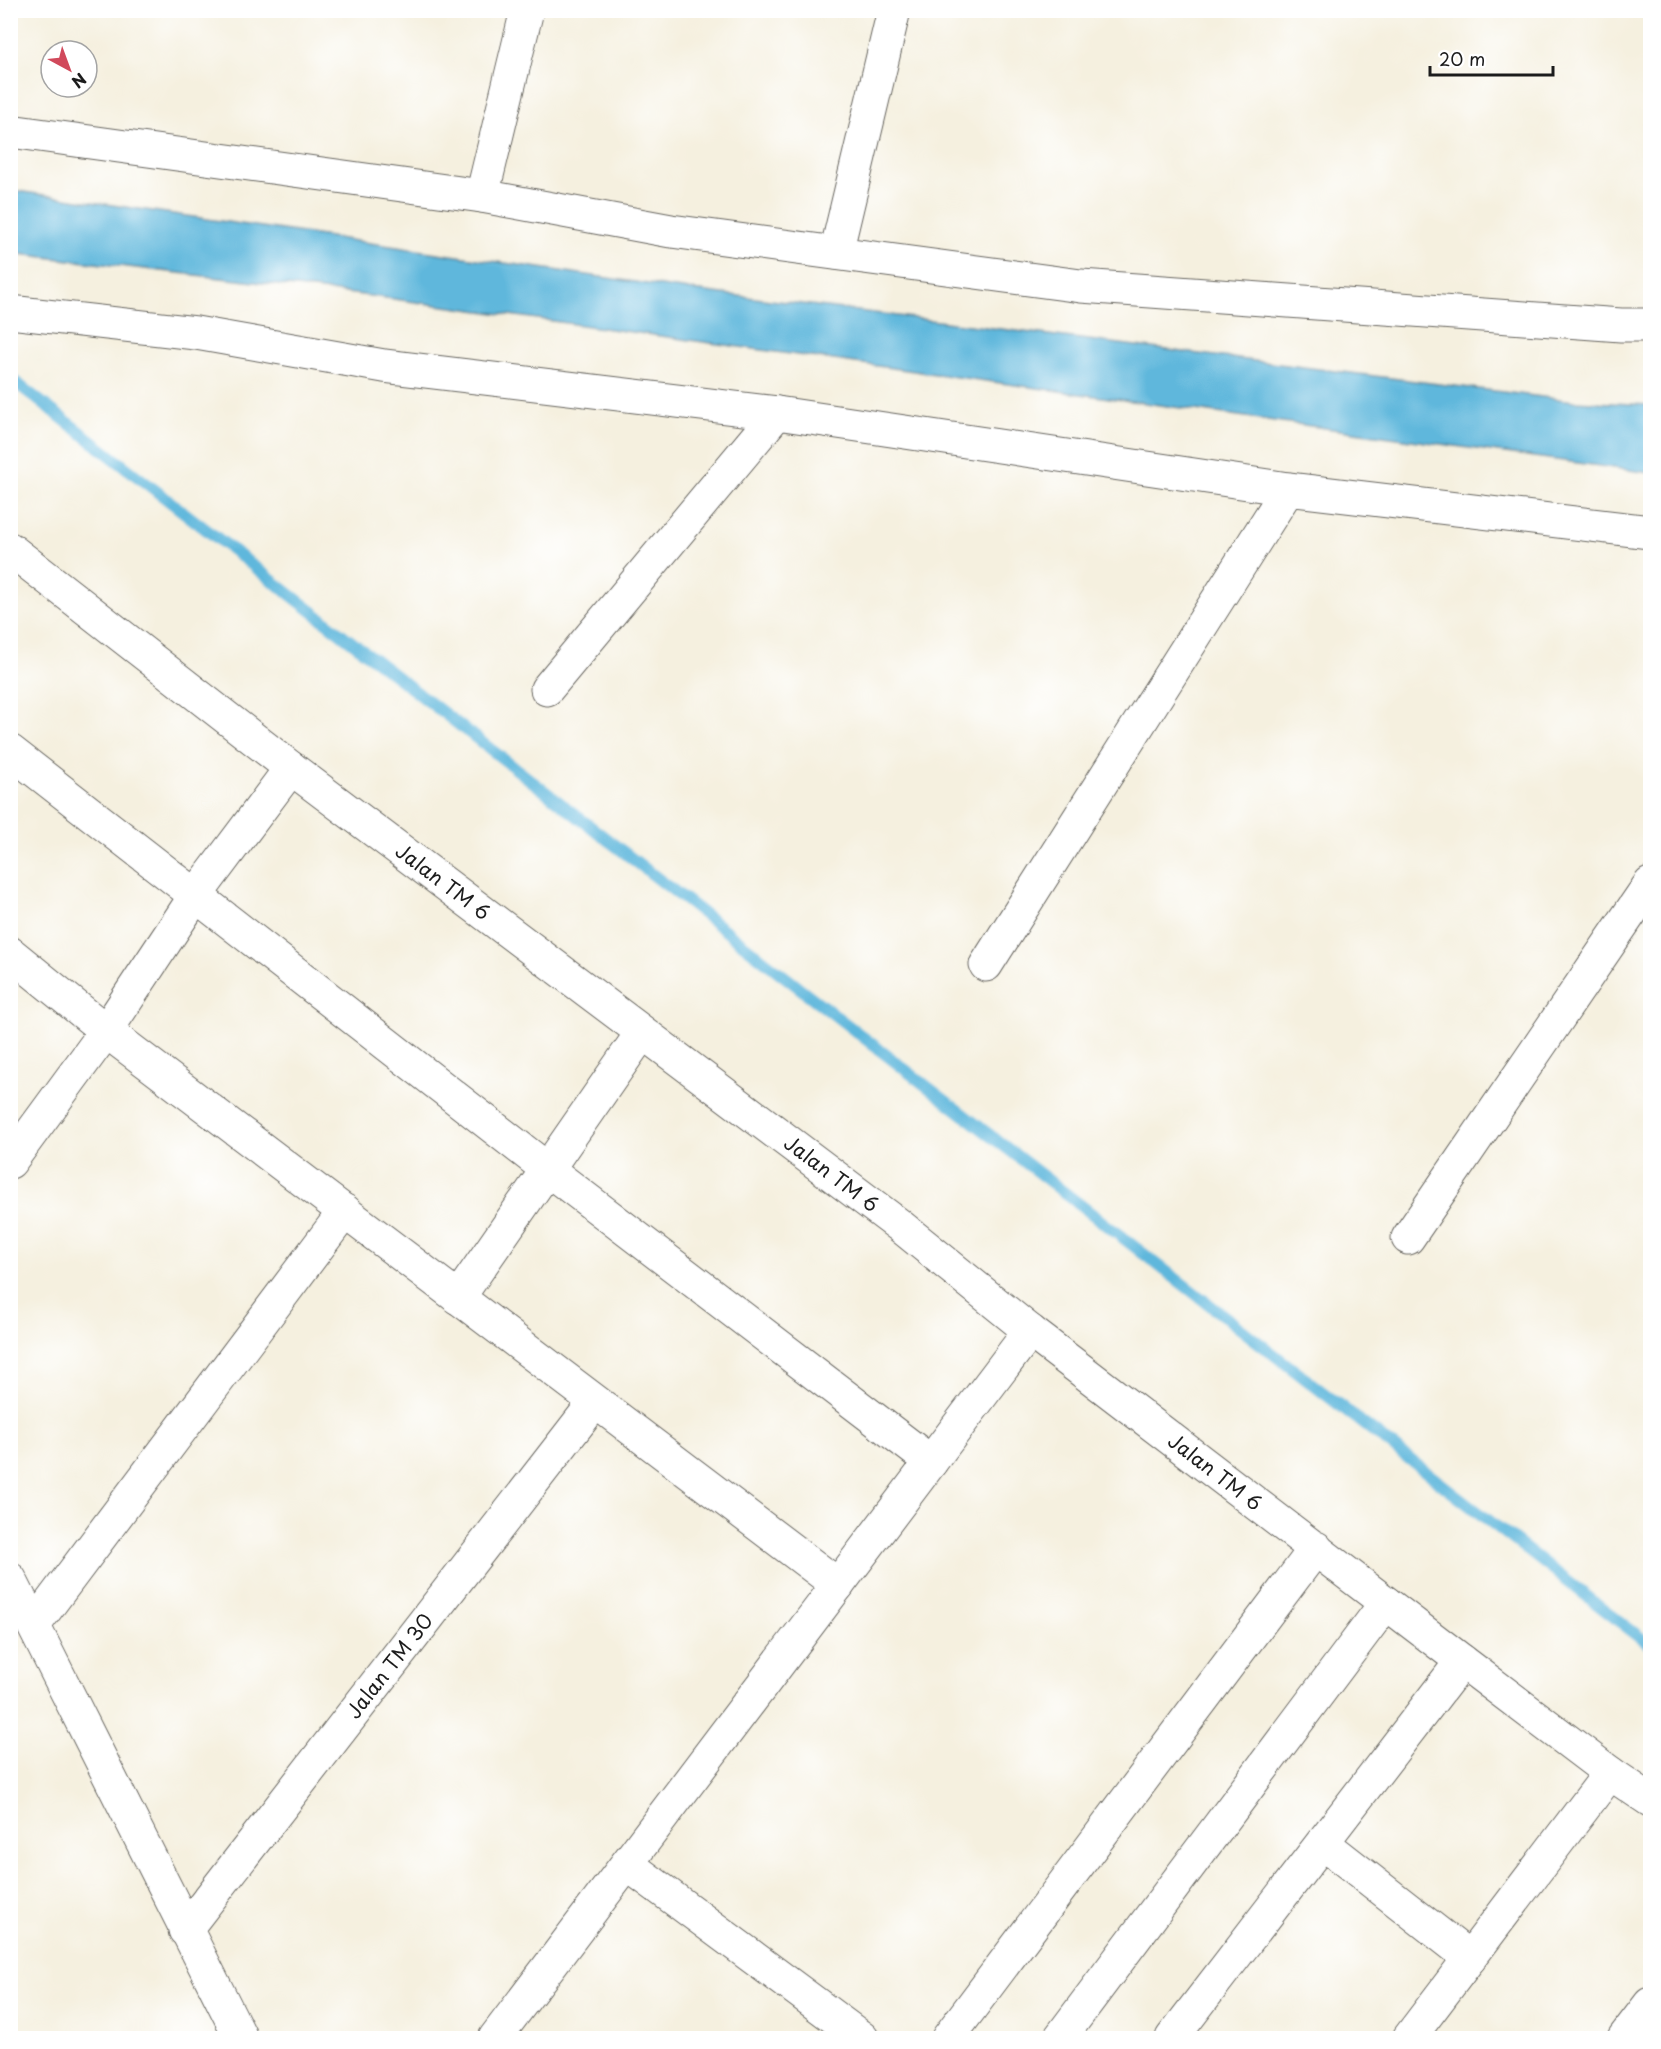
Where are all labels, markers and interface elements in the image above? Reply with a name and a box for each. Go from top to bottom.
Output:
north arrow [39,39,99,99]
scale bar [1430,39,1553,77]
text: 20 m [1439,45,1485,72]
text: N [67,68,92,94]
street label: Jalan TM 6 [390,836,497,927]
street label: Jalan TM 6 [778,1128,885,1219]
street label: Jalan TM 6 [1162,1426,1269,1517]
street label: Jalan TM 30 [338,1607,440,1725]

